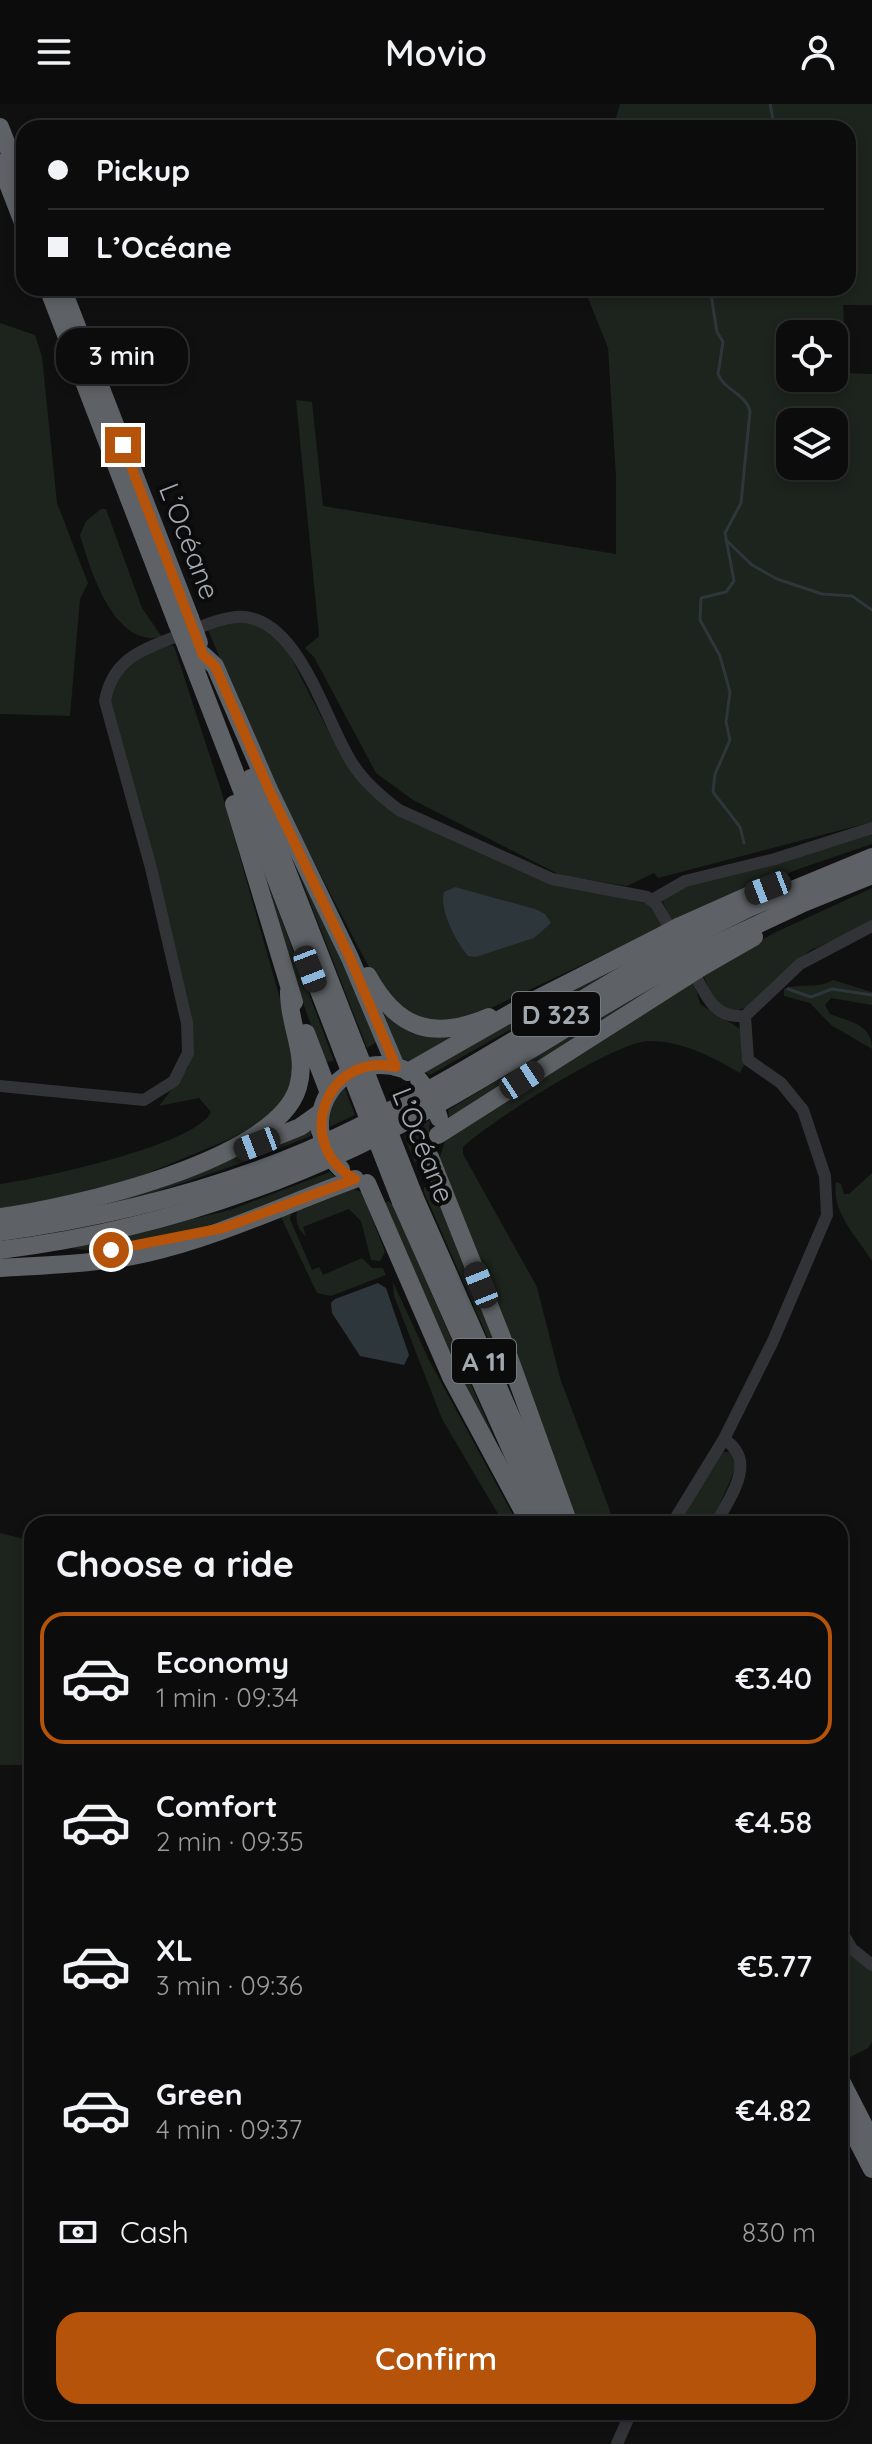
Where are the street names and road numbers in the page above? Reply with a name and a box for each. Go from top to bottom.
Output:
street label: L’Océane [152,478,228,604]
road number: D 323 [512,992,600,1036]
street label: L’Océane [385,1082,463,1208]
road number: A 11 [452,1339,516,1383]

